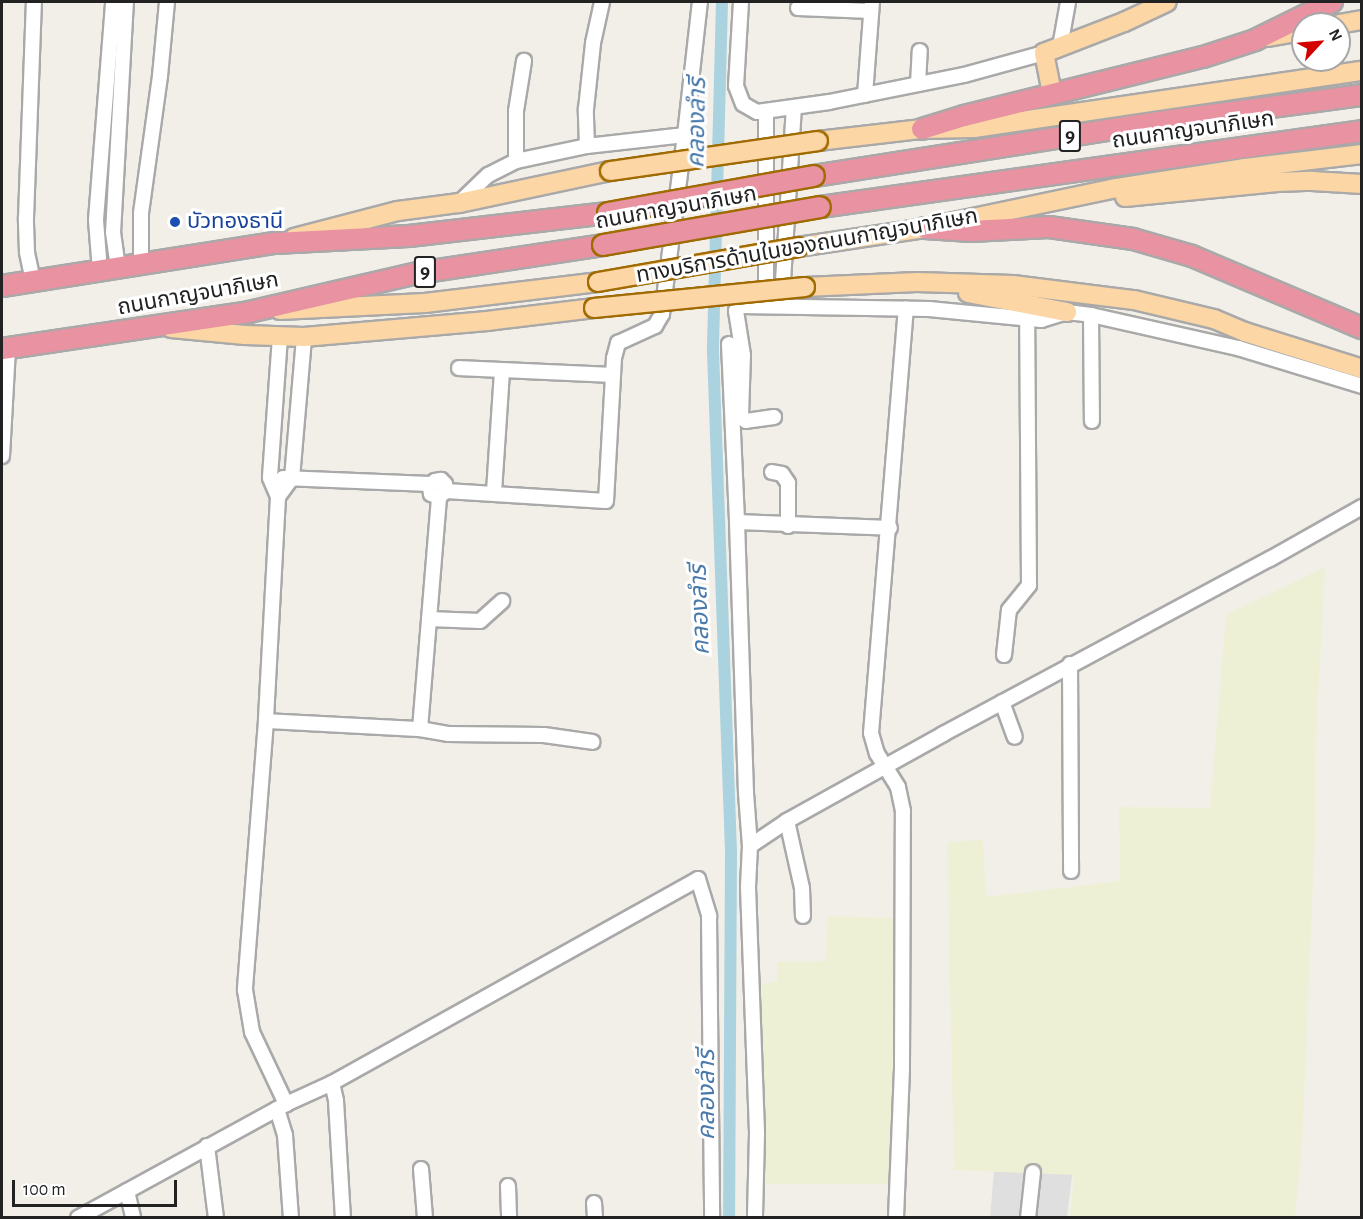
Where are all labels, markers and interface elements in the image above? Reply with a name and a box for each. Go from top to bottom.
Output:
north arrow [1291,12,1351,72]
text: N [1326,26,1345,43]
water label: คลองลำรี [683,78,713,168]
street label: ถนนกาญจนาภิเษก [1110,106,1276,154]
road number: 9 [1058,118,1082,154]
street label: ถนนกาญจนาภิเษก [593,181,759,235]
street label: ทางบริการด้านในของถนนกาญจนาภิเษก [634,203,980,289]
place label: บัวทองธานี [187,209,283,235]
marker: บัวทองธานี [168,215,182,229]
road number: 9 [413,254,437,290]
street label: ถนนกาญจนาภิเษก [115,267,281,321]
water label: คลองลำรี [685,564,717,656]
water label: คลองลำรี [694,1050,722,1140]
scale bar [15,1168,180,1206]
text: 100 m [23,1181,66,1199]

